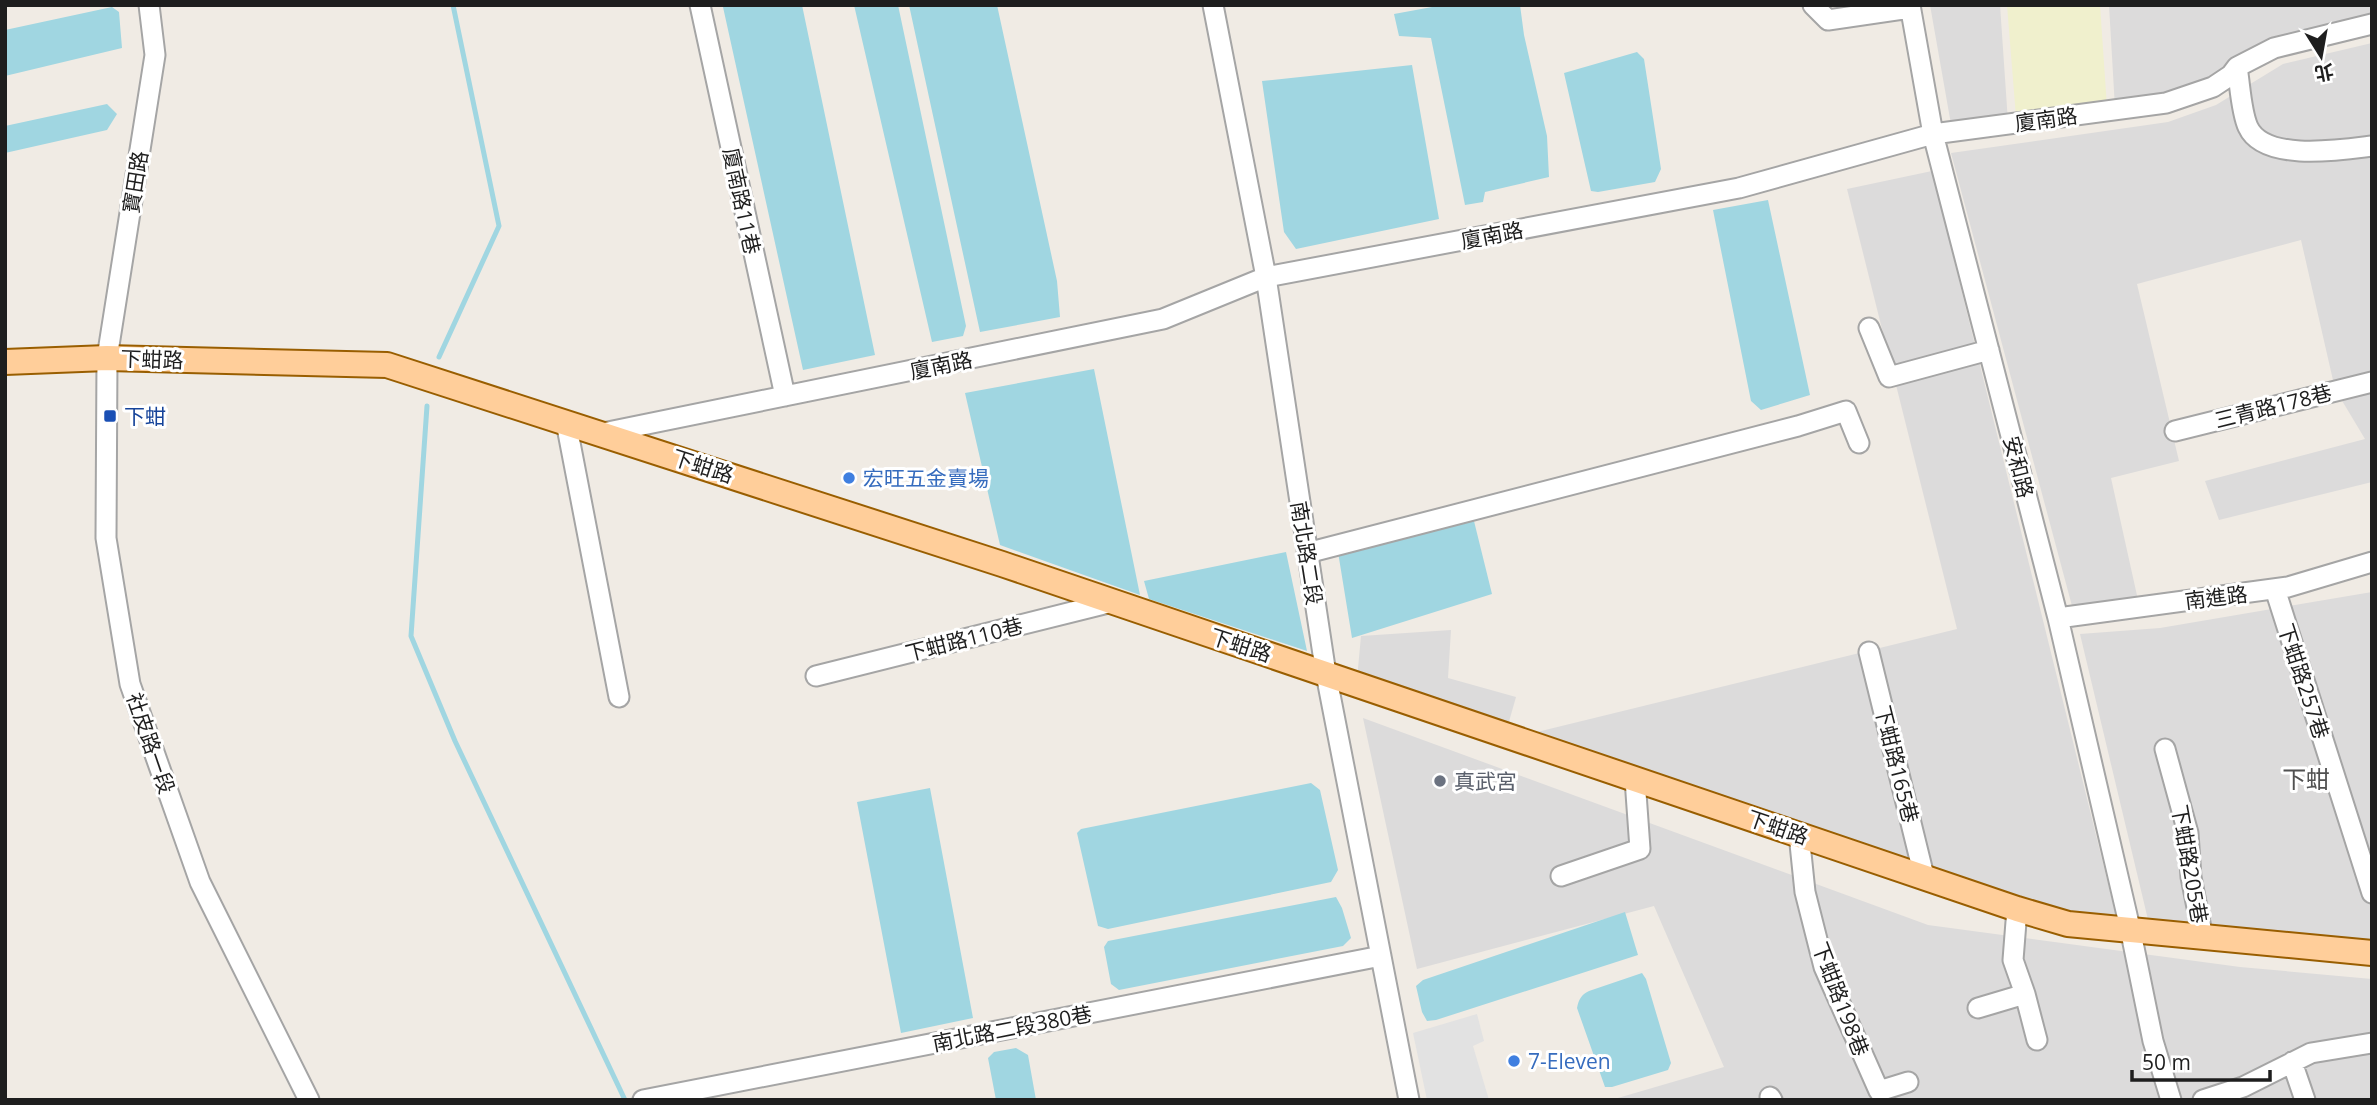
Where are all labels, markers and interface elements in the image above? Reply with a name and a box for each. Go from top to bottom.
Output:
north arrow [2286,21,2356,91]
text: 北 [2312,58,2336,87]
street label: 廈南路 [2013,101,2079,137]
street label: 廈南路11巷 [717,145,767,257]
street label: 寶田路 [116,149,154,215]
street label: 廈南路 [1458,215,1526,255]
street label: 下蚶路 [120,344,184,374]
street label: 廈南路 [907,345,975,385]
street label: 三青路178巷 [2211,378,2335,434]
place label: 下蚶 [124,402,166,430]
marker: 下蚶 [102,408,118,424]
street label: 安和路 [1998,433,2040,501]
street label: 下蚶路 [669,443,737,489]
place label: 宏旺五金賣場 [863,464,989,492]
marker: 宏旺五金賣場 [841,470,857,486]
street label: 南北路二段 [1285,499,1329,607]
street label: 南進路 [2183,579,2249,615]
street label: 下蚶路110巷 [902,611,1026,667]
street label: 下蚶路257巷 [2272,620,2336,742]
street label: 下蚶路 [1207,622,1275,668]
street label: 社皮路一段 [121,689,181,797]
street label: 下蚶路165巷 [1869,702,1925,826]
district label: 下蚶 [2282,762,2330,795]
place label: 真武宮 [1454,767,1517,795]
marker: 真武宮 [1432,773,1448,789]
street label: 下蚶路205巷 [2166,802,2214,926]
street label: 下蚶路 [1744,804,1812,850]
street label: 下蚶路198巷 [1806,938,1876,1060]
street label: 南北路二段380巷 [930,999,1094,1057]
scale bar [2132,1038,2270,1082]
place label: 7-Eleven [1528,1047,1611,1075]
text: 50 m [2142,1048,2191,1076]
marker: 7-Eleven [1506,1053,1522,1069]

